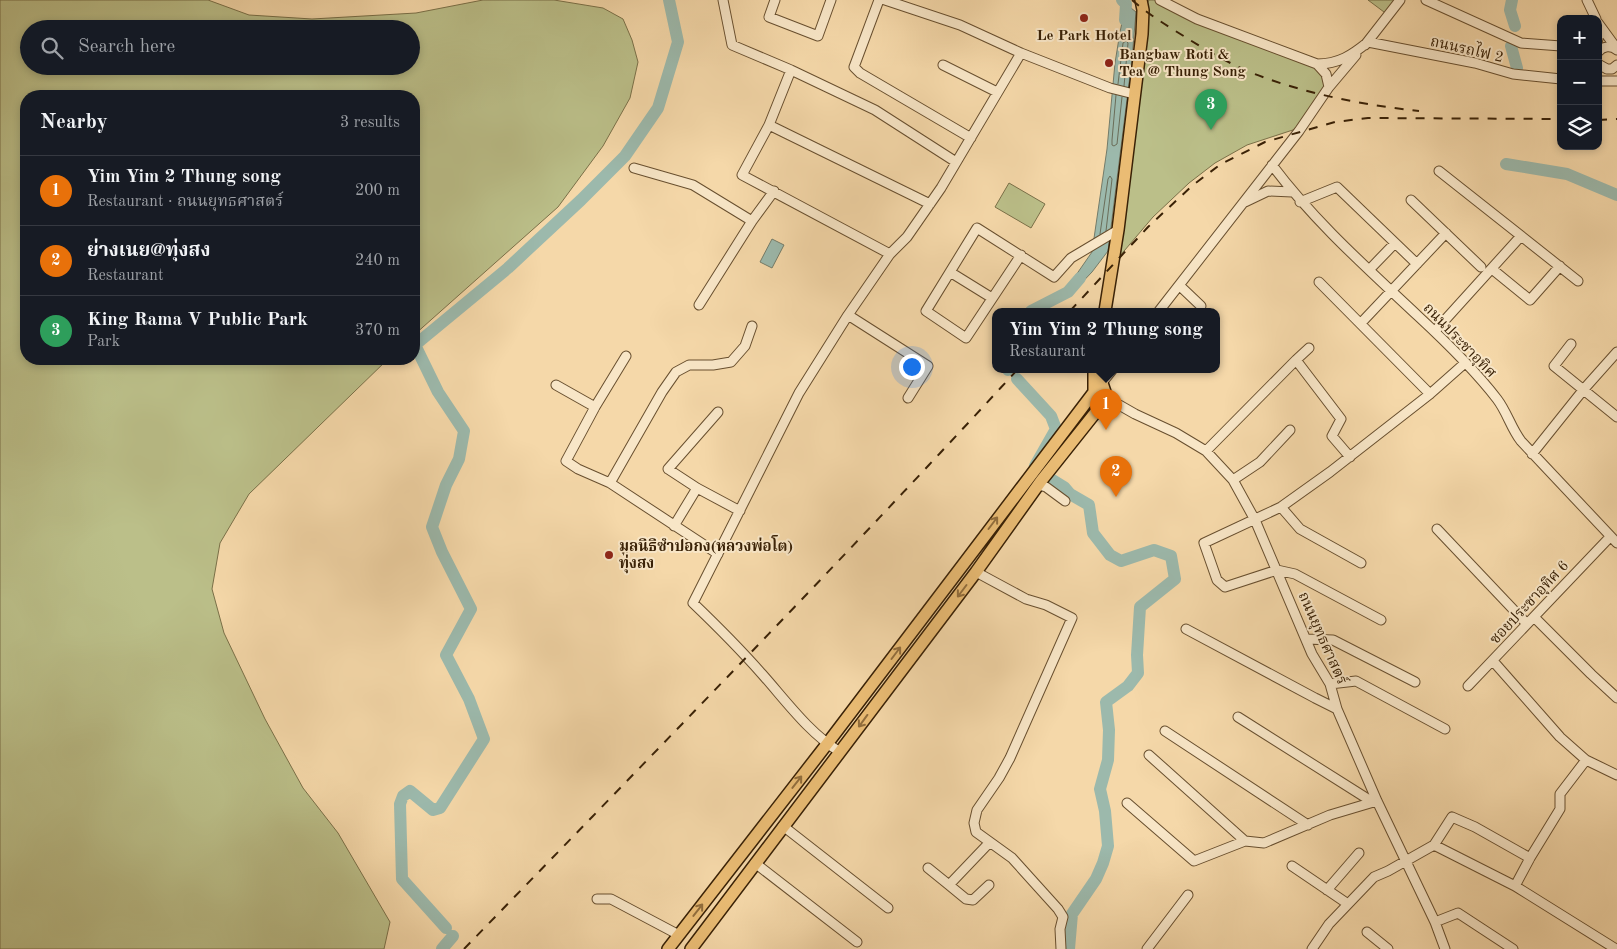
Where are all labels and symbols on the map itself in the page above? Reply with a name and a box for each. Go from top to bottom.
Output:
marker: Le Park Hotel [1078,12,1090,24]
place label: Le Park Hotel [1036,29,1132,44]
street label: ถนนรถไฟ 2 [1429,30,1506,66]
place label: Bangbaw Roti & Tea @ Thung Song [1119,48,1247,80]
marker: Bangbaw Roti & Tea @ Thung Song [1103,57,1115,69]
pin: 3 [1195,89,1227,130]
street label: ถนนประชาอุทิศ [1418,299,1500,383]
your location [899,354,925,380]
pin: 1 [1090,389,1122,430]
pin: 2 [1100,456,1132,497]
one-way arrow [988,517,999,530]
place label: มูลนิธิซำปอกง(หลวงพ่อโต) ทุ่งสง [619,535,793,574]
marker: มูลนิธิซำปอกง(หลวงพ่อโต) ทุ่งสง [603,549,615,561]
street label: ซอยประชาอุทิศ 6 [1486,557,1574,649]
one-way arrow [956,584,967,597]
street label: ถนนยุทธศาสตร์ [1293,588,1353,689]
one-way arrow [890,647,901,660]
one-way arrow [858,714,869,727]
one-way arrow [792,776,803,789]
one-way arrow [692,904,703,917]

